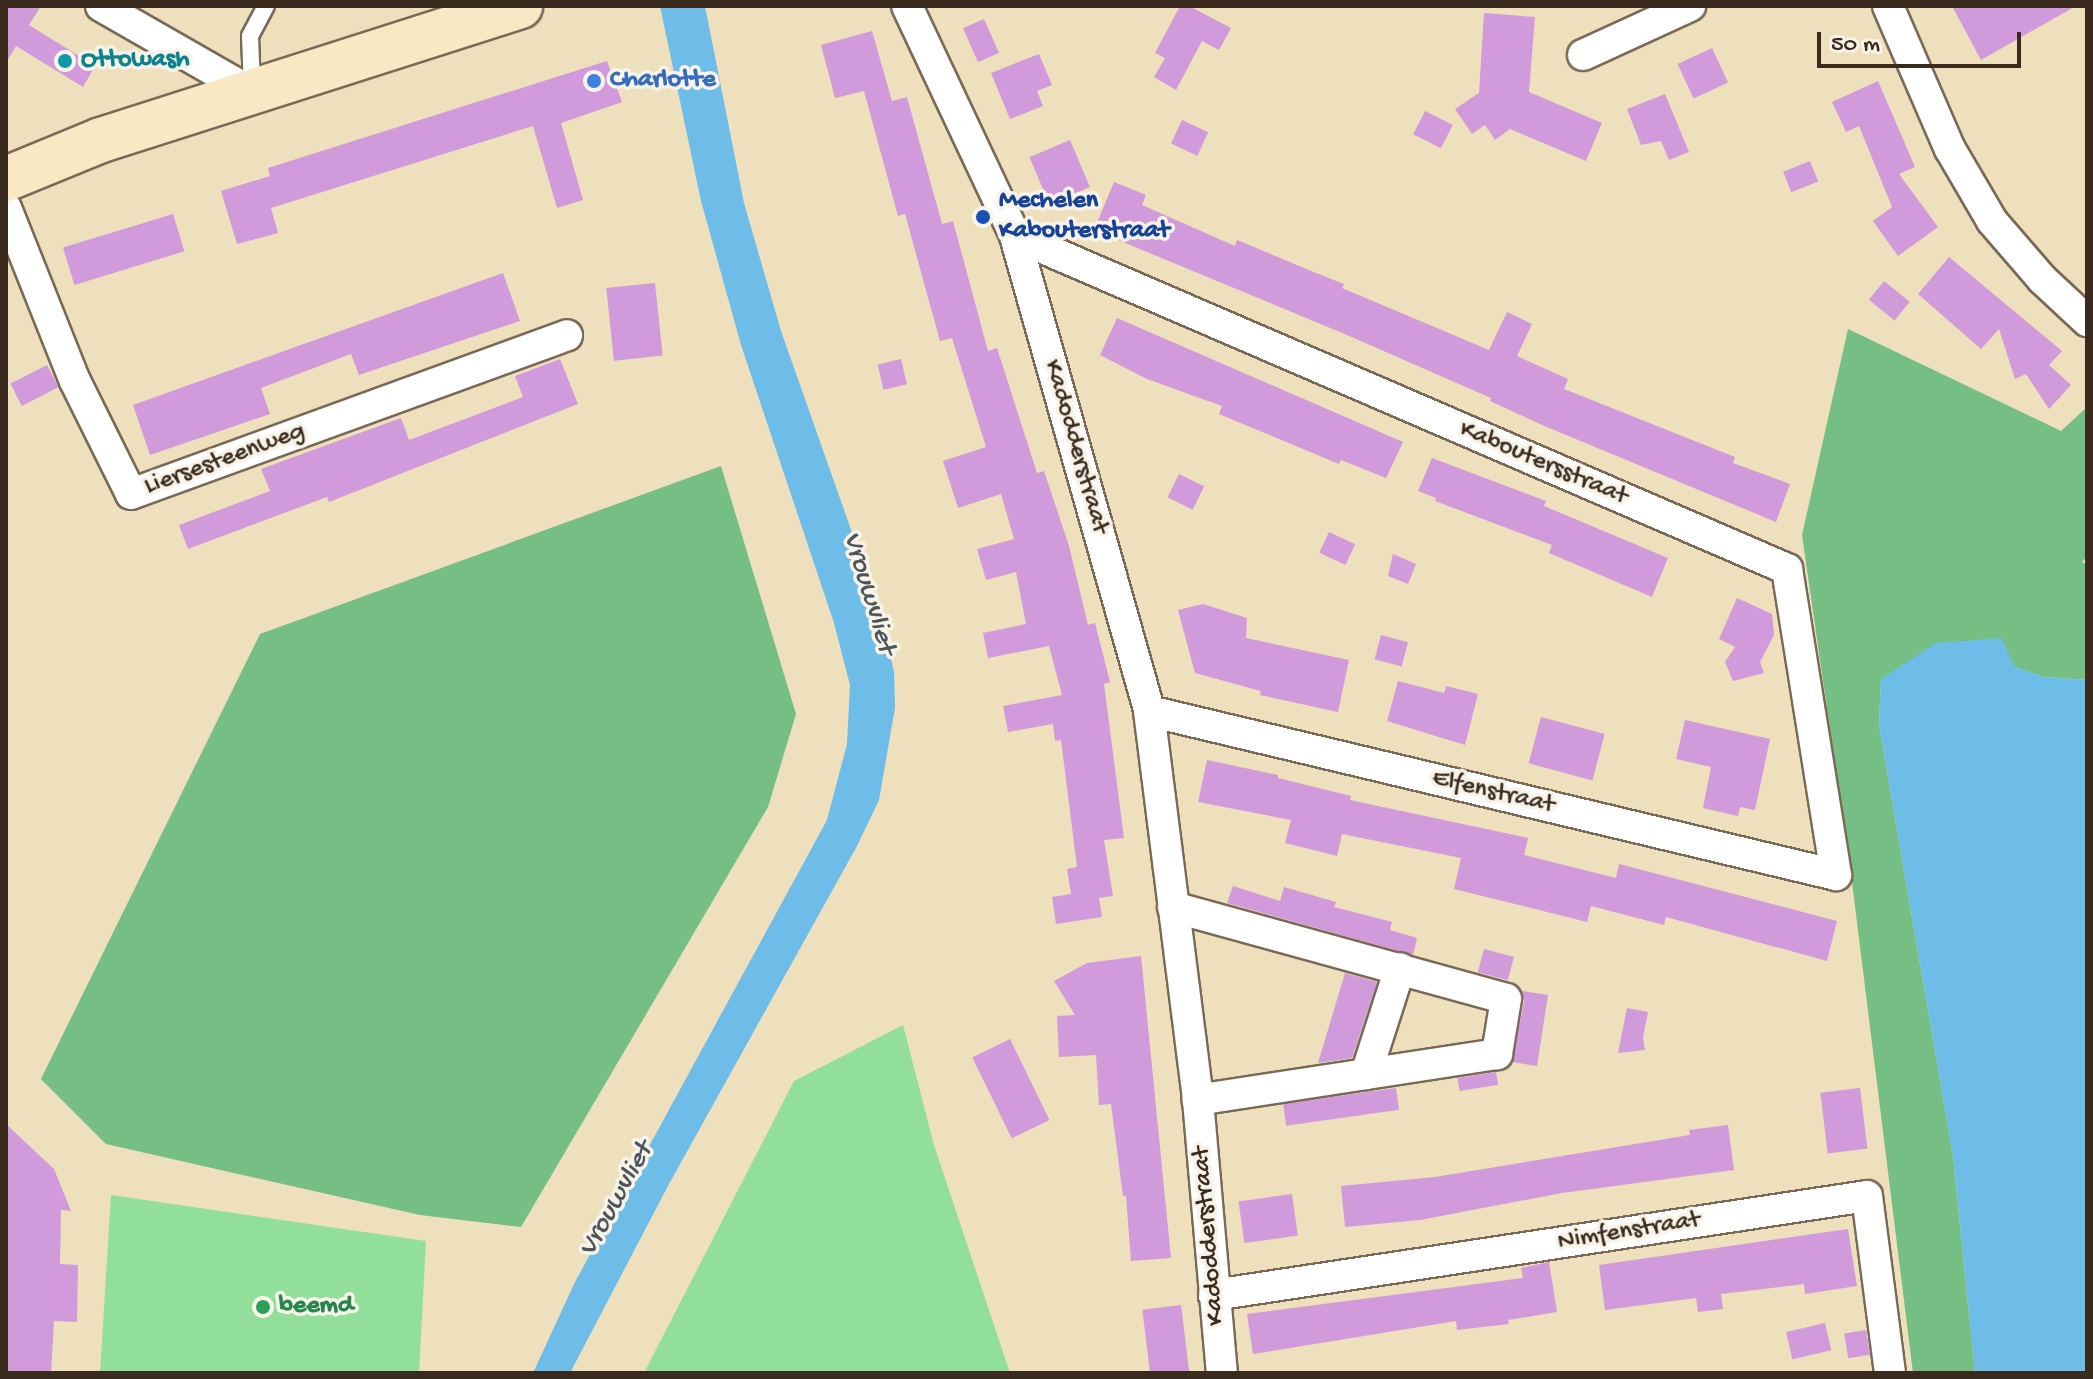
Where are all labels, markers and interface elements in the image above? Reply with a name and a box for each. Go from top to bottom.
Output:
scale bar [1821,16,2025,66]
text: 50 m [1831,31,1880,60]
place label: Ottowash [81,45,189,77]
marker: Ottowash [56,52,74,70]
place label: Charlotte [610,65,716,97]
marker: Charlotte [585,72,603,90]
place label: Mechelen Kabouterstraat [999,186,1169,248]
marker: Mechelen Kabouterstraat [974,208,992,226]
street label: Kadodderstraat [1035,356,1115,538]
street label: Kaboutersstraat [1454,415,1632,513]
street label: Liersesteenweg [140,417,310,503]
water label: Vrouwvliet [834,528,902,658]
street label: Elfenstraat [1429,764,1557,822]
water label: Vrouwvliet [572,1137,662,1263]
street label: Kadodderstraat [1187,1145,1233,1327]
street label: Nimfenstraat [1556,1205,1702,1259]
place label: beemd [279,1291,353,1323]
marker: beemd [254,1298,272,1316]

